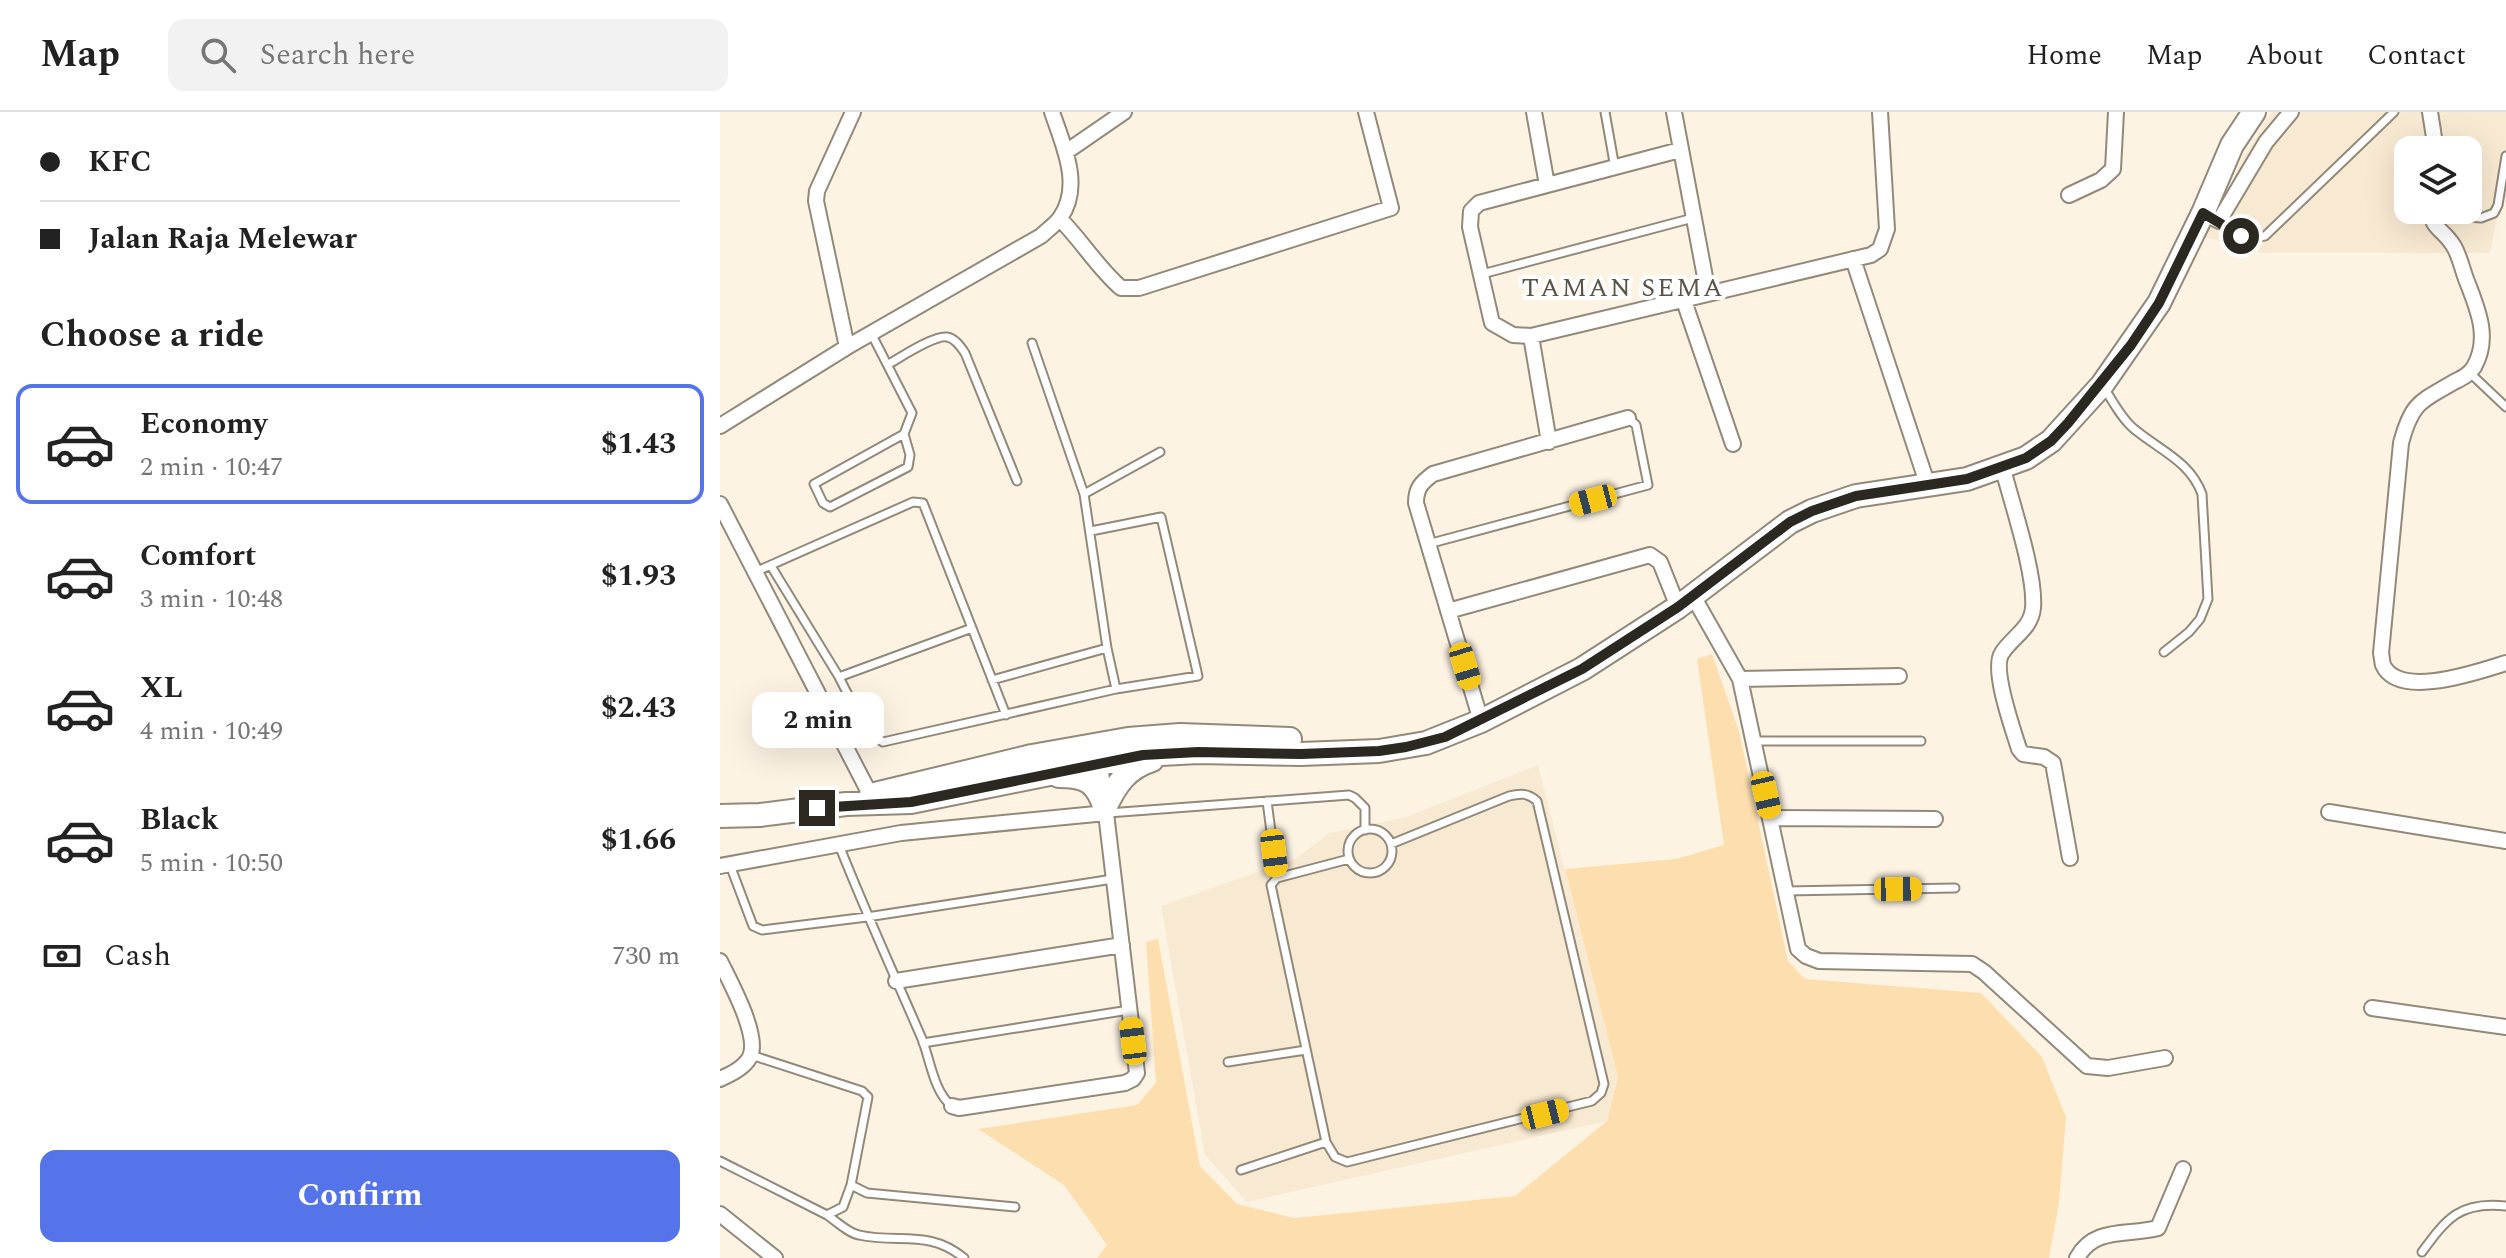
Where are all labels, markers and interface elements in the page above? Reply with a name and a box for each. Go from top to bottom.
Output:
search box [168,19,728,91]
text: Map [40,26,120,84]
text: Search here [260,32,415,78]
icon: search [196,33,240,77]
text: Home [2026,34,2102,77]
text: Map [2146,34,2202,77]
text: About [2246,34,2323,77]
text: Contact [2367,34,2466,77]
map controls [2394,136,2482,224]
button: layers [2394,136,2482,224]
text: KFC [88,139,151,185]
text: Jalan Raja Melewar [88,216,357,262]
route start [2223,218,2259,254]
district label: TAMAN SEMA [1521,268,1725,308]
text: Choose a ride [40,308,264,363]
text: Economy [140,401,267,447]
icon: car [44,408,116,480]
text: $1.43 [601,421,676,467]
text: 2 min · 10:47 [140,447,283,487]
car [1567,482,1619,518]
text: Comfort [140,533,256,579]
icon: car [44,540,116,612]
text: $1.93 [601,553,676,599]
text: 3 min · 10:48 [140,579,283,619]
car [1447,640,1483,692]
text: XL [140,665,183,711]
icon: car [44,672,116,744]
text: $2.43 [601,685,676,731]
callout: 2 min [751,692,883,748]
text: 2 min [783,700,853,740]
text: 4 min · 10:49 [140,711,283,751]
car [1749,769,1783,821]
route end [799,790,835,826]
text: Black [140,797,219,843]
icon: car [44,804,116,876]
text: $1.66 [601,817,676,863]
car [1259,828,1289,878]
text: 5 min · 10:50 [140,843,283,883]
car [1874,877,1922,901]
text: Cash [104,933,171,979]
icon: cash [40,934,84,978]
text: 730 m [612,936,680,976]
car [1118,1016,1148,1066]
car [1519,1097,1571,1131]
button: Confirm [40,1150,680,1242]

